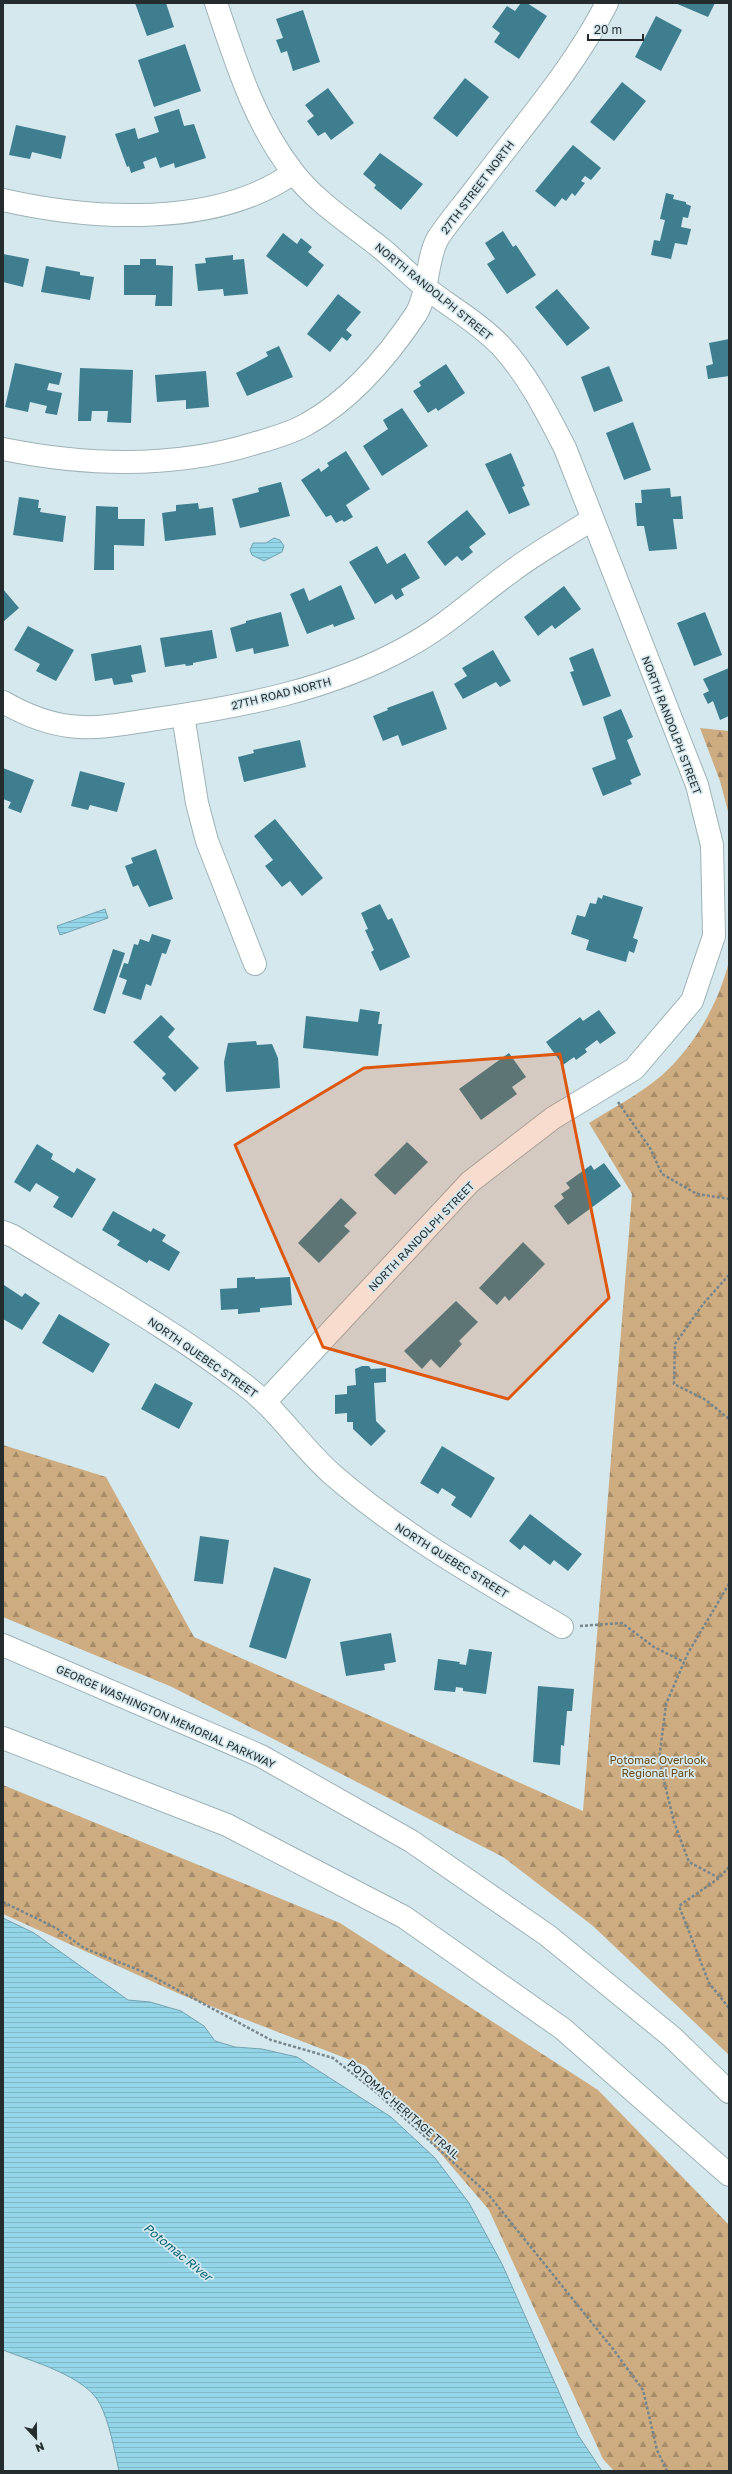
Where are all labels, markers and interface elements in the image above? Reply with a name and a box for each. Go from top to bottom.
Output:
scale bar [588,16,643,42]
text: 20 m [594,22,622,37]
street label: 27TH STREET NORTH [438,138,516,236]
street label: NORTH RANDOLPH STREET [373,240,495,342]
street label: NORTH RANDOLPH STREET [640,654,704,796]
street label: 27TH ROAD NORTH [230,674,332,712]
street label: NORTH RANDOLPH STREET [365,1178,477,1293]
street label: NORTH QUEBEC STREET [146,1314,260,1400]
street label: NORTH QUEBEC STREET [393,1520,511,1600]
street label: GEORGE WASHINGTON MEMORIAL PARKWAY [55,1662,277,1770]
park label: Potomac Overlook Regional Park [610,1753,706,1779]
street label: POTOMAC HERITAGE TRAIL [345,2057,463,2162]
water label: Potomac River [141,2220,217,2286]
north arrow [16,2418,56,2458]
text: N [34,2440,46,2455]

